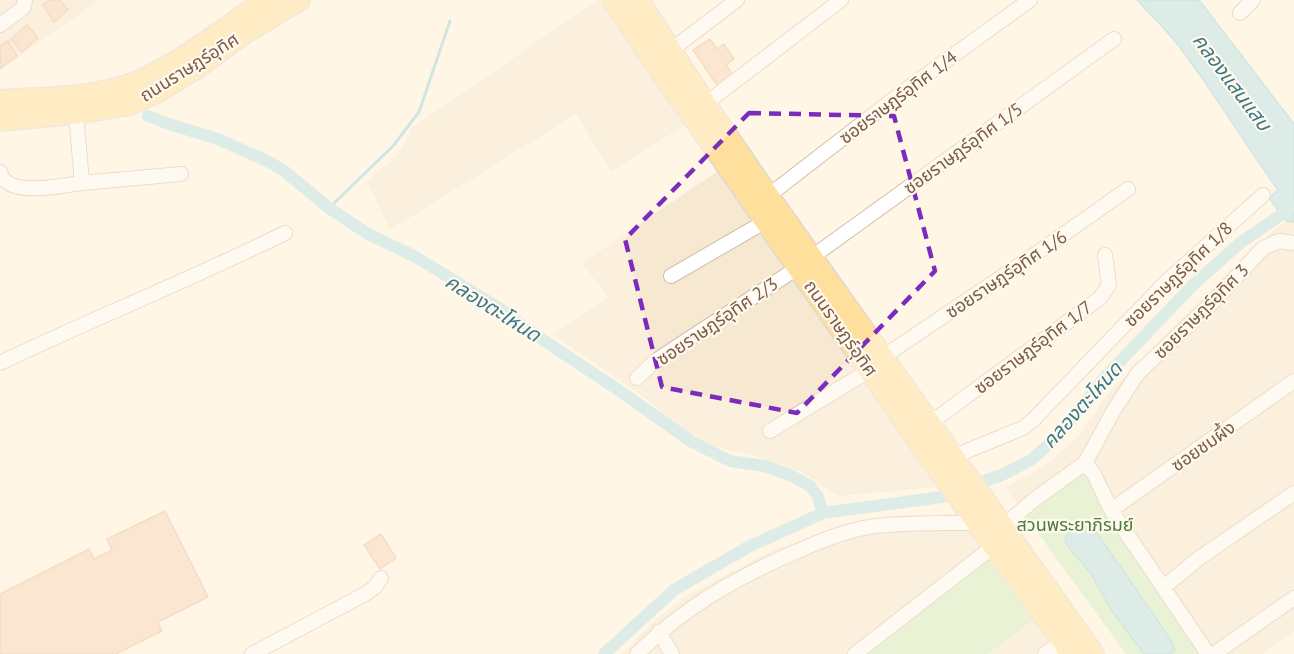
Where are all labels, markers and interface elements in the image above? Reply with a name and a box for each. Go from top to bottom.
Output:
street label: ถนนราษฎร์อุทิศ [135,27,243,107]
water label: คลองแสนแสบ [1187,28,1278,137]
street label: ซอยราษฎร์อุทิศ 1/4 [835,45,962,149]
street label: ซอยราษฎร์อุทิศ 1/5 [899,97,1027,199]
street label: ซอยราษฎร์อุทิศ 1/8 [1119,217,1237,331]
street label: ซอยราษฎร์อุทิศ 1/6 [941,225,1071,323]
street label: ซอยราษฎร์อุทิศ 3 [1148,258,1254,364]
water label: คลองตะโหนด [440,268,546,348]
street label: ซอยราษฎร์อุทิศ 2/3 [652,272,782,370]
street label: ถนนราษฎร์อุทิศ [799,275,883,381]
street label: ซอยราษฎร์อุทิศ 1/7 [970,295,1096,399]
water label: คลองตะโหนด [1036,356,1128,454]
street label: ซอยชมผึ้ง [1166,415,1240,476]
park label: สวนพระยาภิรมย์ [1017,513,1134,536]

